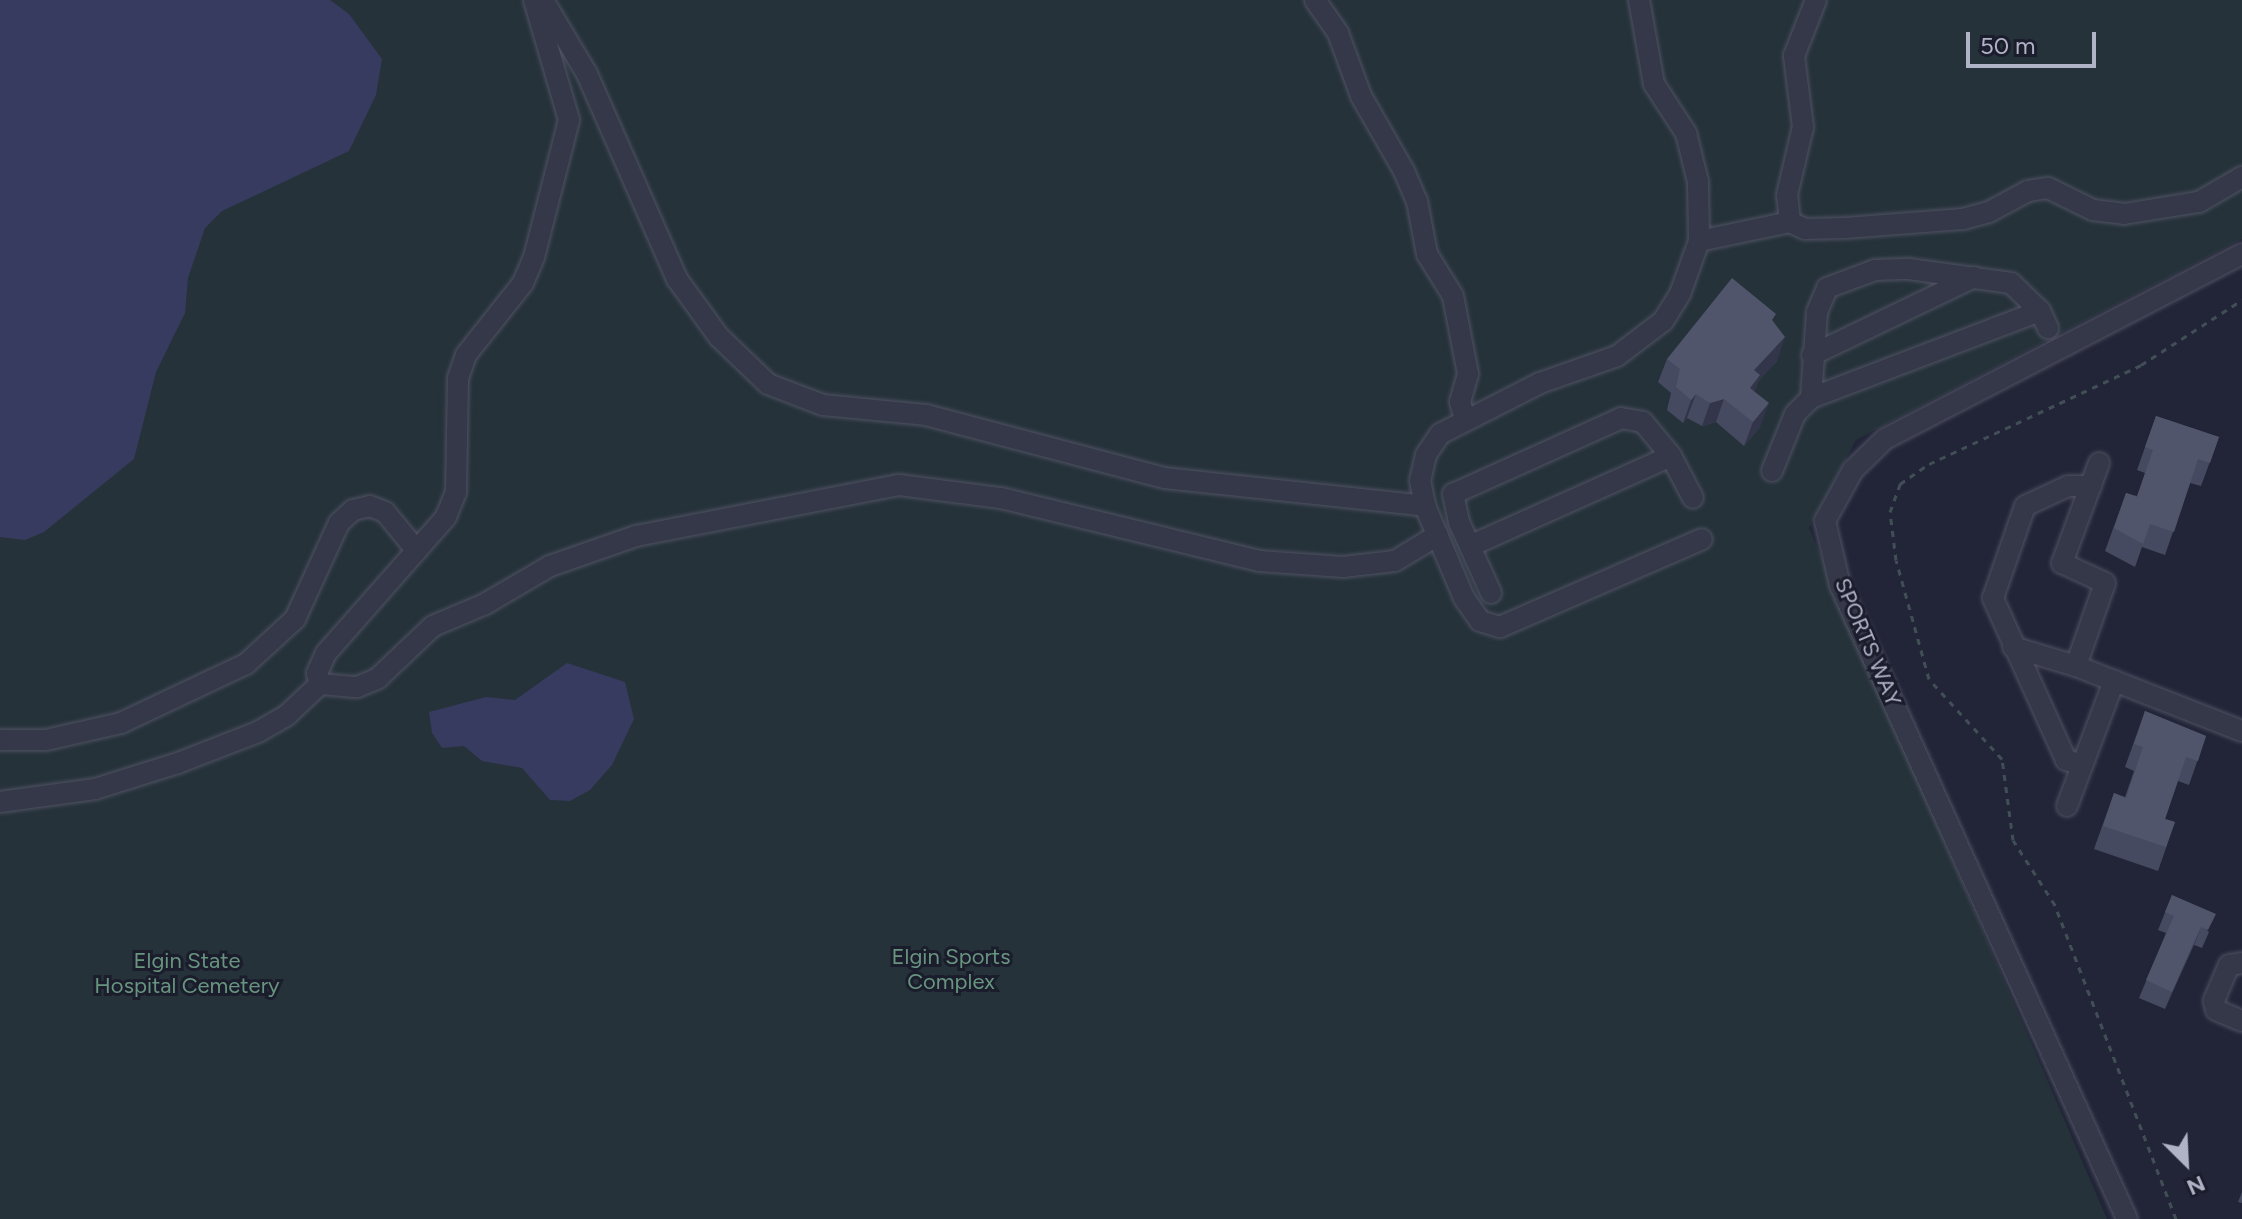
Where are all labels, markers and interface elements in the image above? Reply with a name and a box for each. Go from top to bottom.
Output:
scale bar [1970,16,2100,66]
text: 50 m [1980,31,2036,60]
street label: SPORTS WAY [1829,574,1907,710]
park label: Elgin Sports Complex [892,943,1010,994]
park label: Elgin State Hospital Cemetery [94,947,280,998]
north arrow [2146,1123,2226,1203]
text: N [2183,1170,2209,1201]

